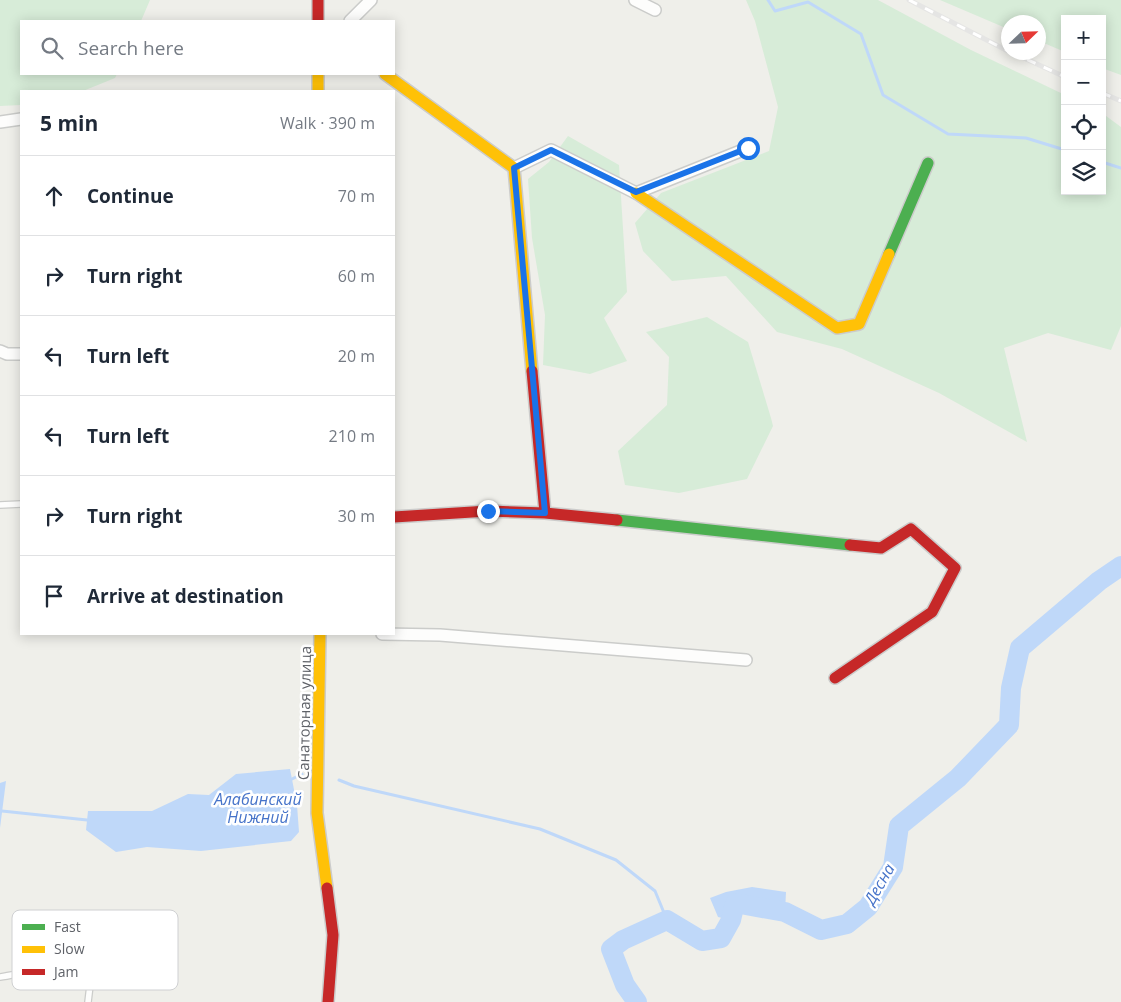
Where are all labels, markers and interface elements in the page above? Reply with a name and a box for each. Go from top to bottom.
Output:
north arrow [1001,15,1046,60]
map controls [1061,15,1106,195]
button: + [1061,15,1106,60]
search box [20,20,395,75]
icon: search [38,34,66,62]
text: Search here [78,35,184,61]
button: − [1061,60,1106,105]
button: locate [1061,105,1106,150]
text: 5 min [40,109,98,137]
text: Walk · 390 m [280,112,375,134]
route start [737,137,760,160]
button: layers [1061,150,1106,195]
icon: ahead [40,182,68,210]
text: Continue [87,183,174,209]
text: 70 m [338,185,375,207]
icon: right [40,262,68,290]
text: Turn right [87,263,182,289]
text: 60 m [338,265,375,287]
icon: left [40,342,68,370]
text: Turn left [87,343,169,369]
text: 20 m [338,345,375,367]
icon: left [40,422,68,450]
text: Turn left [87,423,169,449]
text: 210 m [329,425,375,447]
route end [477,500,500,523]
icon: right [40,502,68,530]
text: Turn right [87,503,182,529]
text: 30 m [338,505,375,527]
icon: arrive [40,582,68,610]
text: Arrive at destination [87,583,284,609]
street label: Санаторная улица [293,646,315,780]
water label: Алабинский Нижний [213,788,302,828]
water label: Десна [858,860,899,910]
legend [12,910,178,990]
text: Fast [54,917,81,936]
text: Slow [54,939,85,958]
text: Jam [52,962,79,981]

